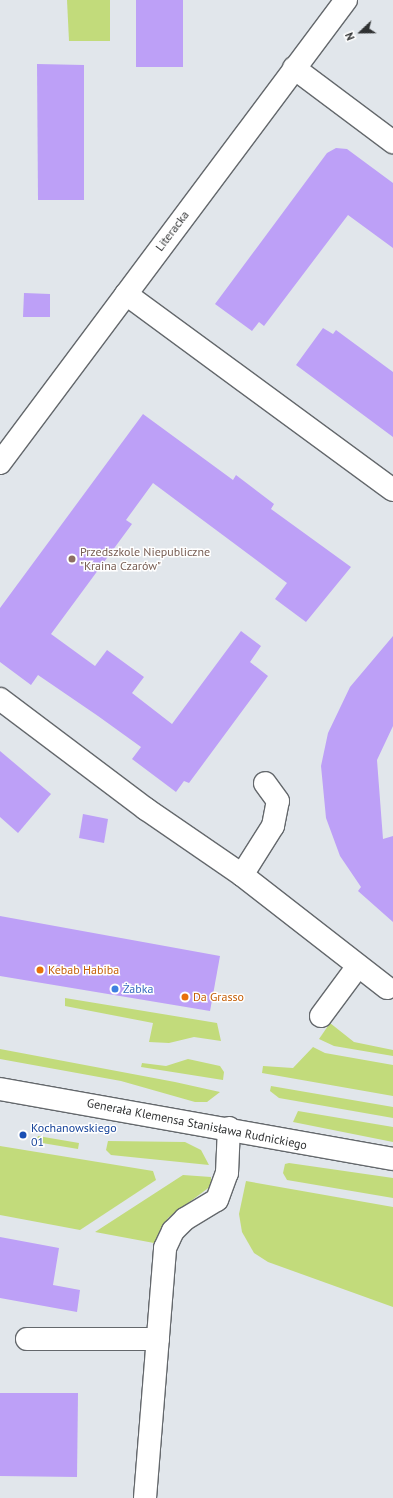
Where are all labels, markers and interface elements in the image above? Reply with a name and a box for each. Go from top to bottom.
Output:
north arrow [341,12,381,52]
text: N [342,31,358,42]
street label: Literacka [152,208,192,254]
place label: Przedszkole Niepubliczne "Kraina Czarów" [80,545,210,573]
marker: Przedszkole Niepubliczne "Kraina Czarów" [67,554,77,564]
place label: Kebab Habiba [48,963,119,977]
marker: Kebab Habiba [35,965,45,975]
place label: Żabka [123,982,153,996]
marker: Żabka [110,984,120,994]
place label: Da Grasso [193,990,244,1004]
marker: Da Grasso [180,992,190,1002]
street label: Generała Klemensa Stanisława Rudnickiego [86,1096,308,1152]
place label: Kochanowskiego 01 [31,1121,117,1149]
marker: Kochanowskiego 01 [18,1130,28,1140]

